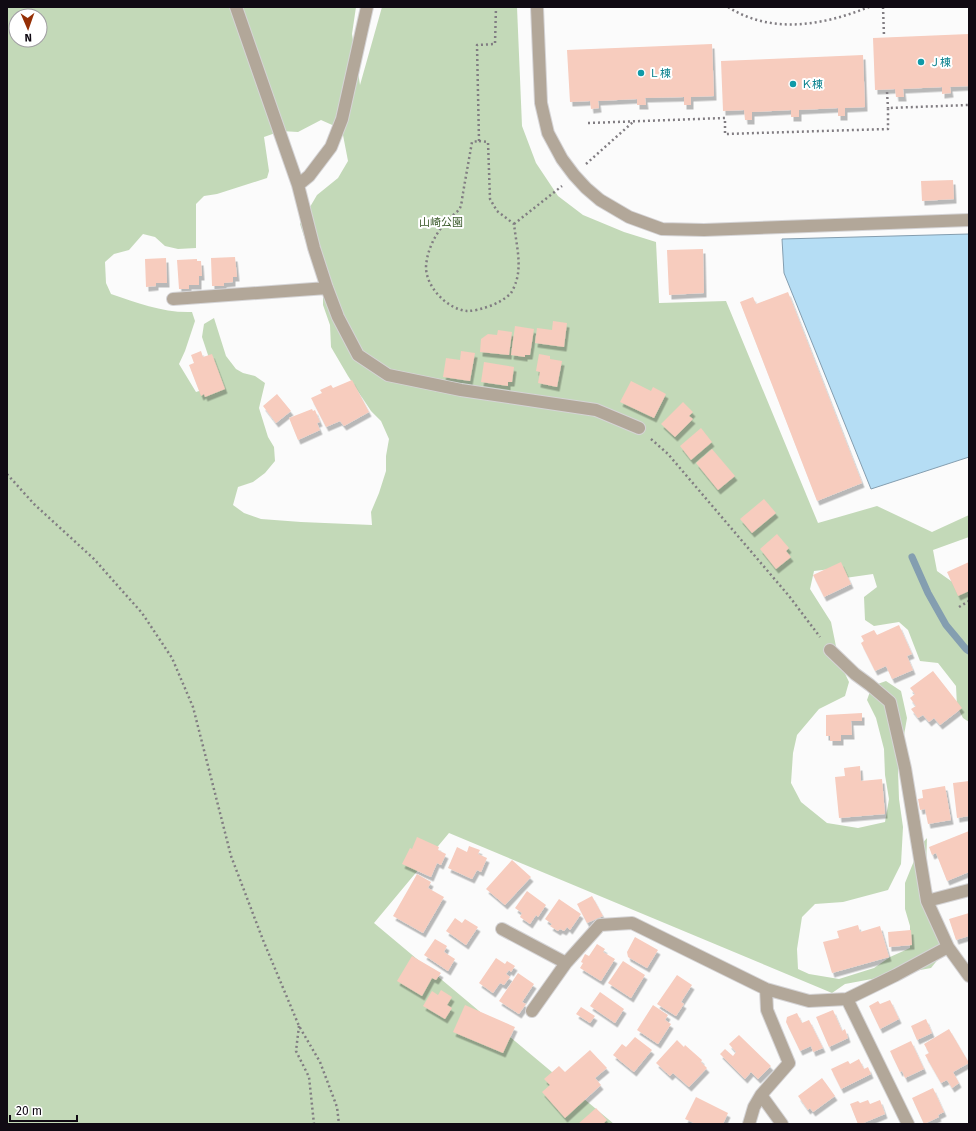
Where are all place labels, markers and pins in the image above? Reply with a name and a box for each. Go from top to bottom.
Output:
place label: Ｊ棟 [929,56,951,69]
marker: Ｊ棟 [916,57,926,67]
place label: Ｌ棟 [649,67,671,80]
marker: Ｌ棟 [636,68,646,78]
place label: Ｋ棟 [801,78,823,91]
marker: Ｋ棟 [788,79,798,89]

